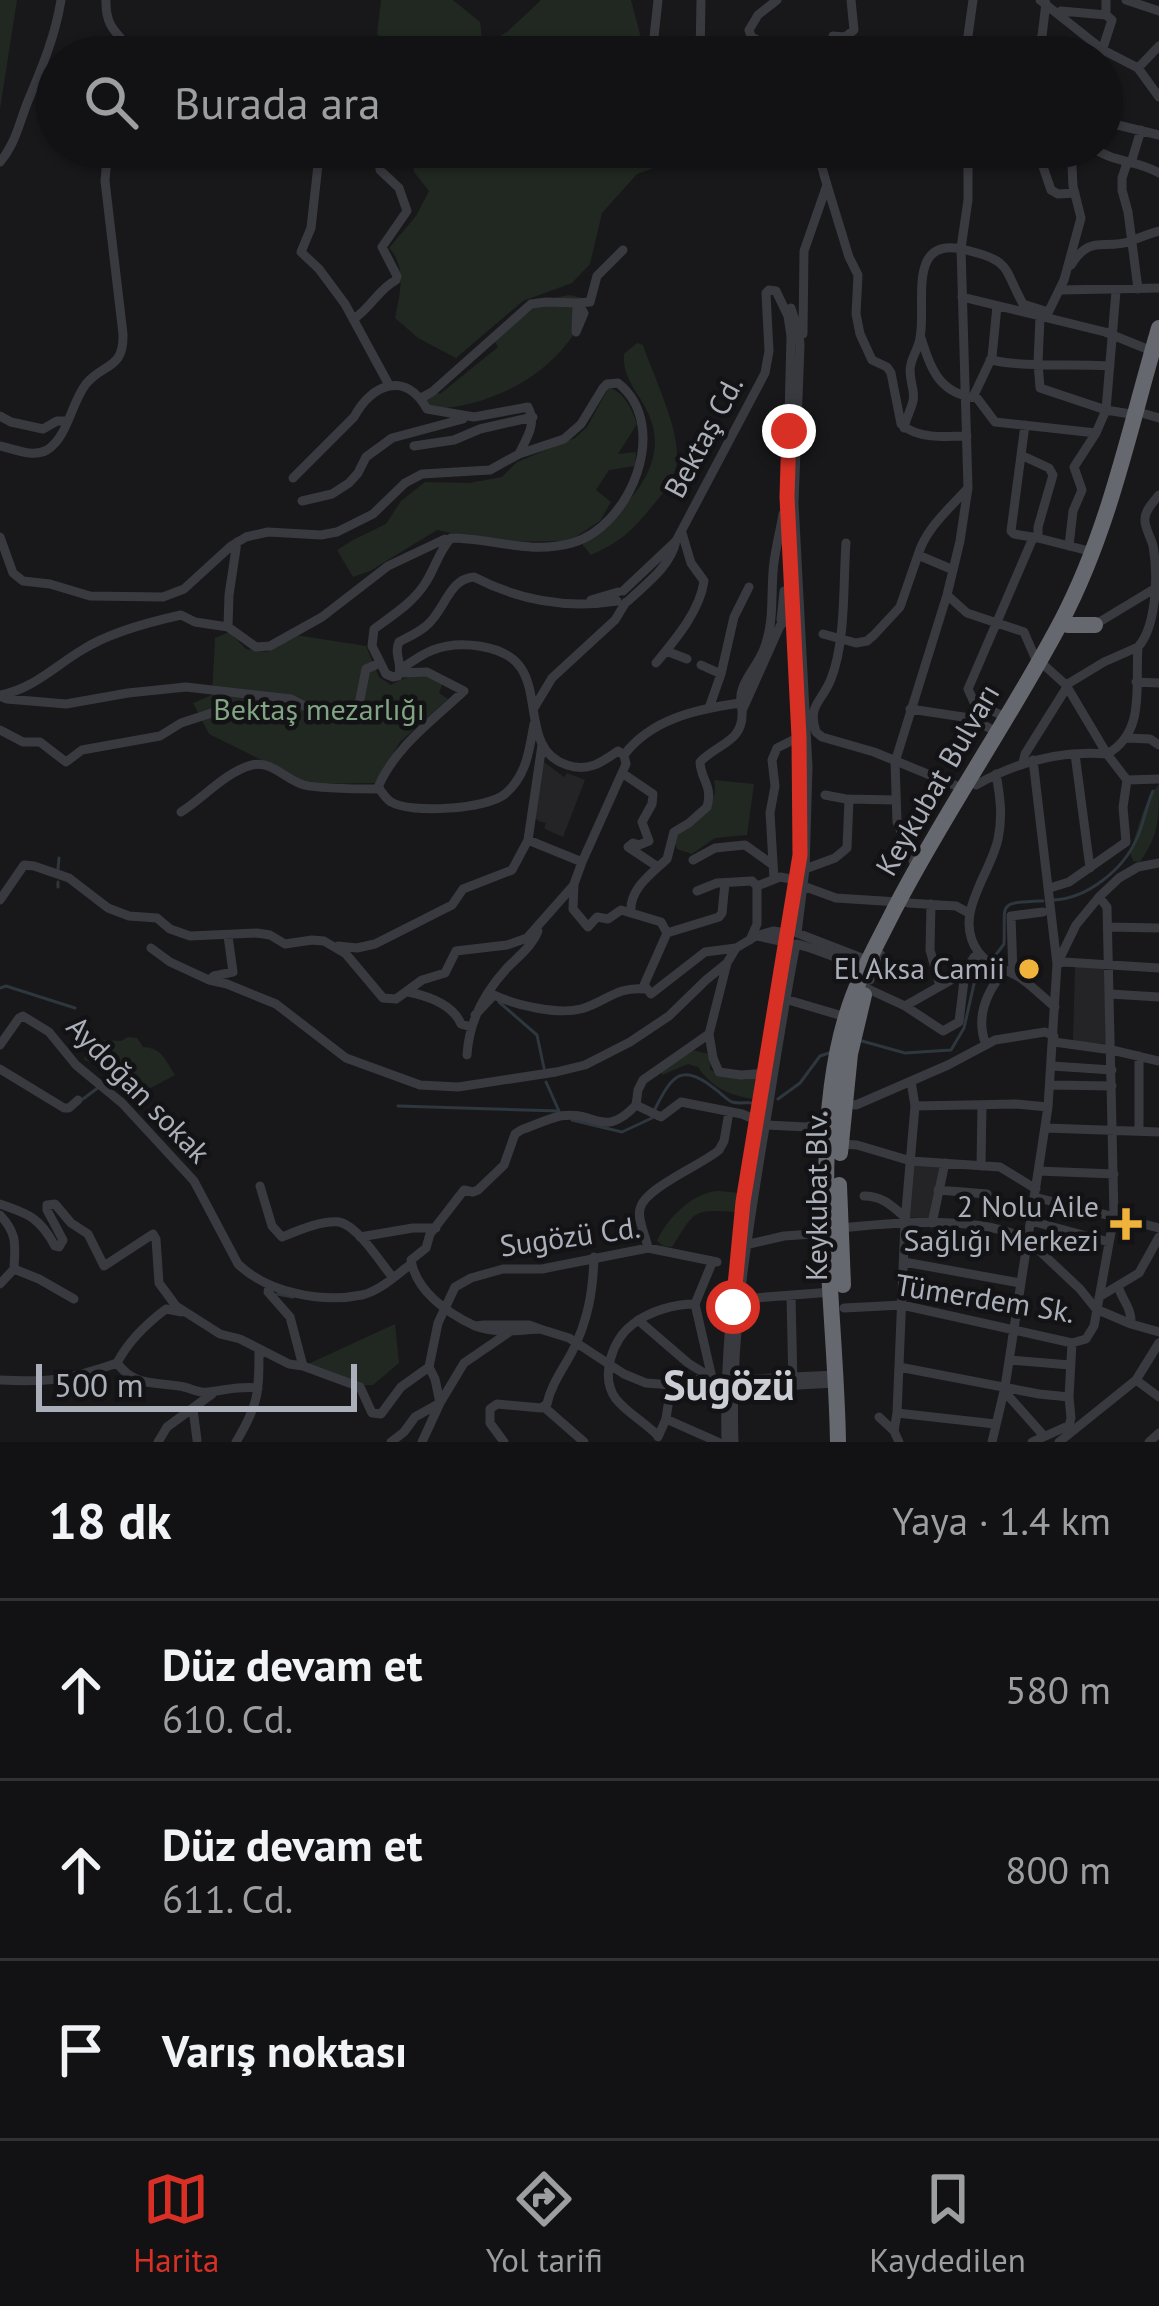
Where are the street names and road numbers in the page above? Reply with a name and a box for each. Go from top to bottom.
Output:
street label: Bektaş Cd. [654,369,751,504]
street label: Keykubat Bulvarı [866,676,1007,882]
street label: Aydoğan sokak [59,1007,220,1171]
street label: Keykubat Blv. [796,1111,835,1281]
street label: Sugözü Cd. [497,1206,642,1265]
street label: Tümerdem Sk. [893,1264,1078,1331]

